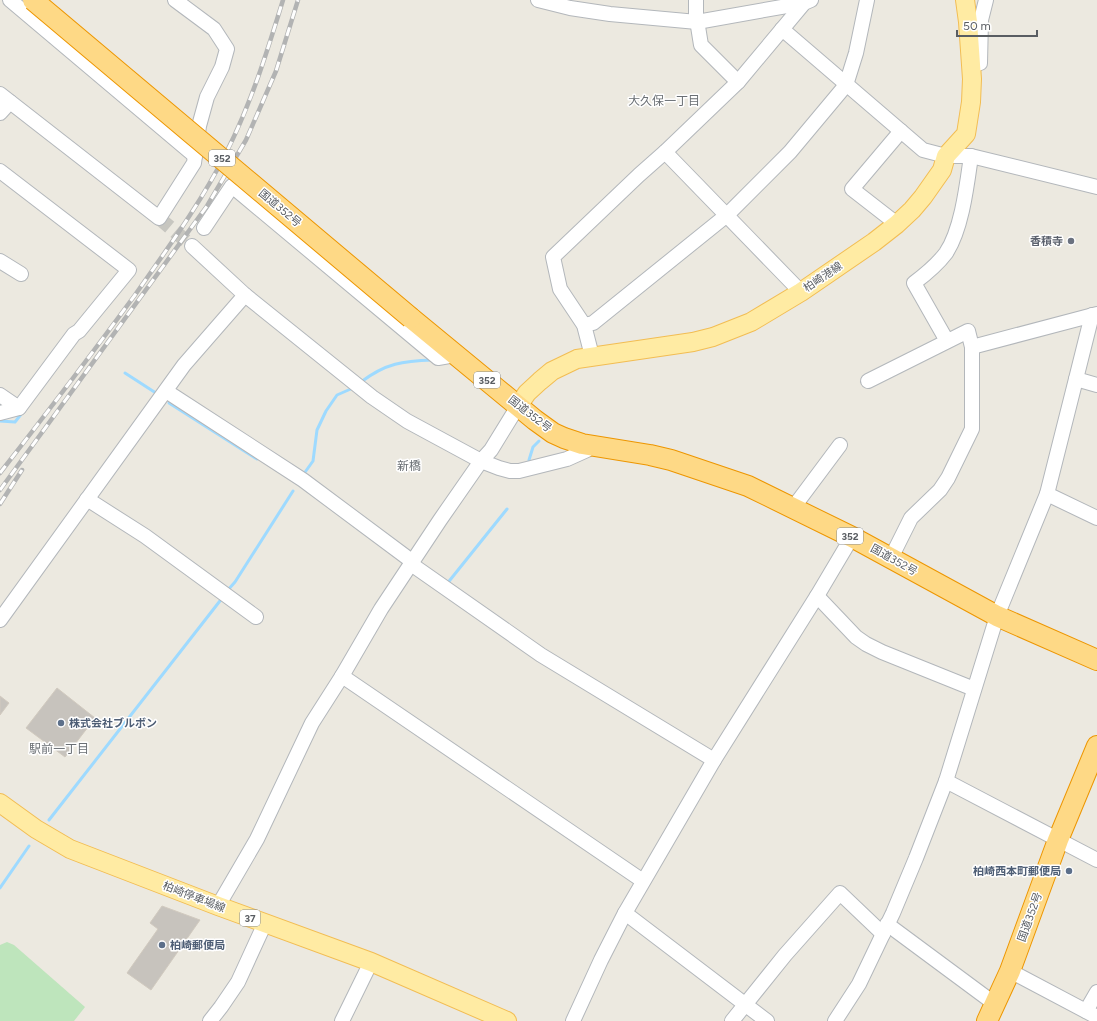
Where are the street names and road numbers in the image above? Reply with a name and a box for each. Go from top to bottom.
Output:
road number: 352 [209,150,235,166]
street label: 国道352号 [256,186,304,230]
street label: 柏崎港線 [801,259,845,295]
road number: 352 [474,372,500,388]
street label: 国道352号 [506,393,554,435]
road number: 352 [837,528,863,544]
street label: 国道352号 [868,542,920,578]
street label: 柏崎停車場線 [161,879,227,915]
street label: 国道352号 [1015,891,1045,943]
road number: 37 [240,910,260,926]

